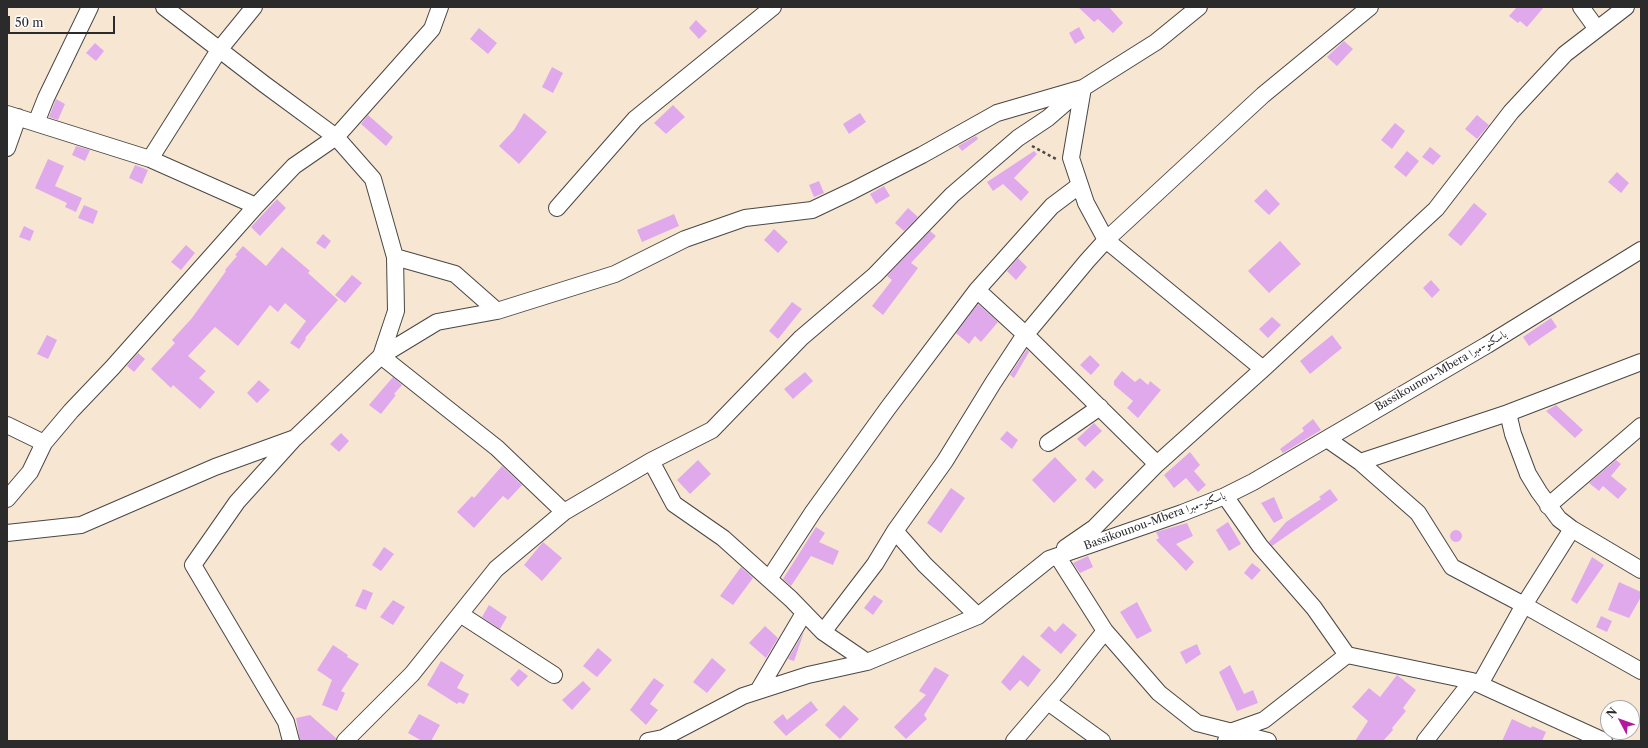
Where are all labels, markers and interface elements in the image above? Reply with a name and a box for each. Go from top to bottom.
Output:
scale bar [10,8,117,34]
text: 50 m [15,15,44,30]
street label: Bassikounou-Mbera باسكنو-مبرا [1373,328,1509,414]
street label: Bassikounou-Mbera باسكنو-مبرا [1082,489,1228,553]
north arrow [1600,700,1640,740]
text: N [1603,705,1620,721]

